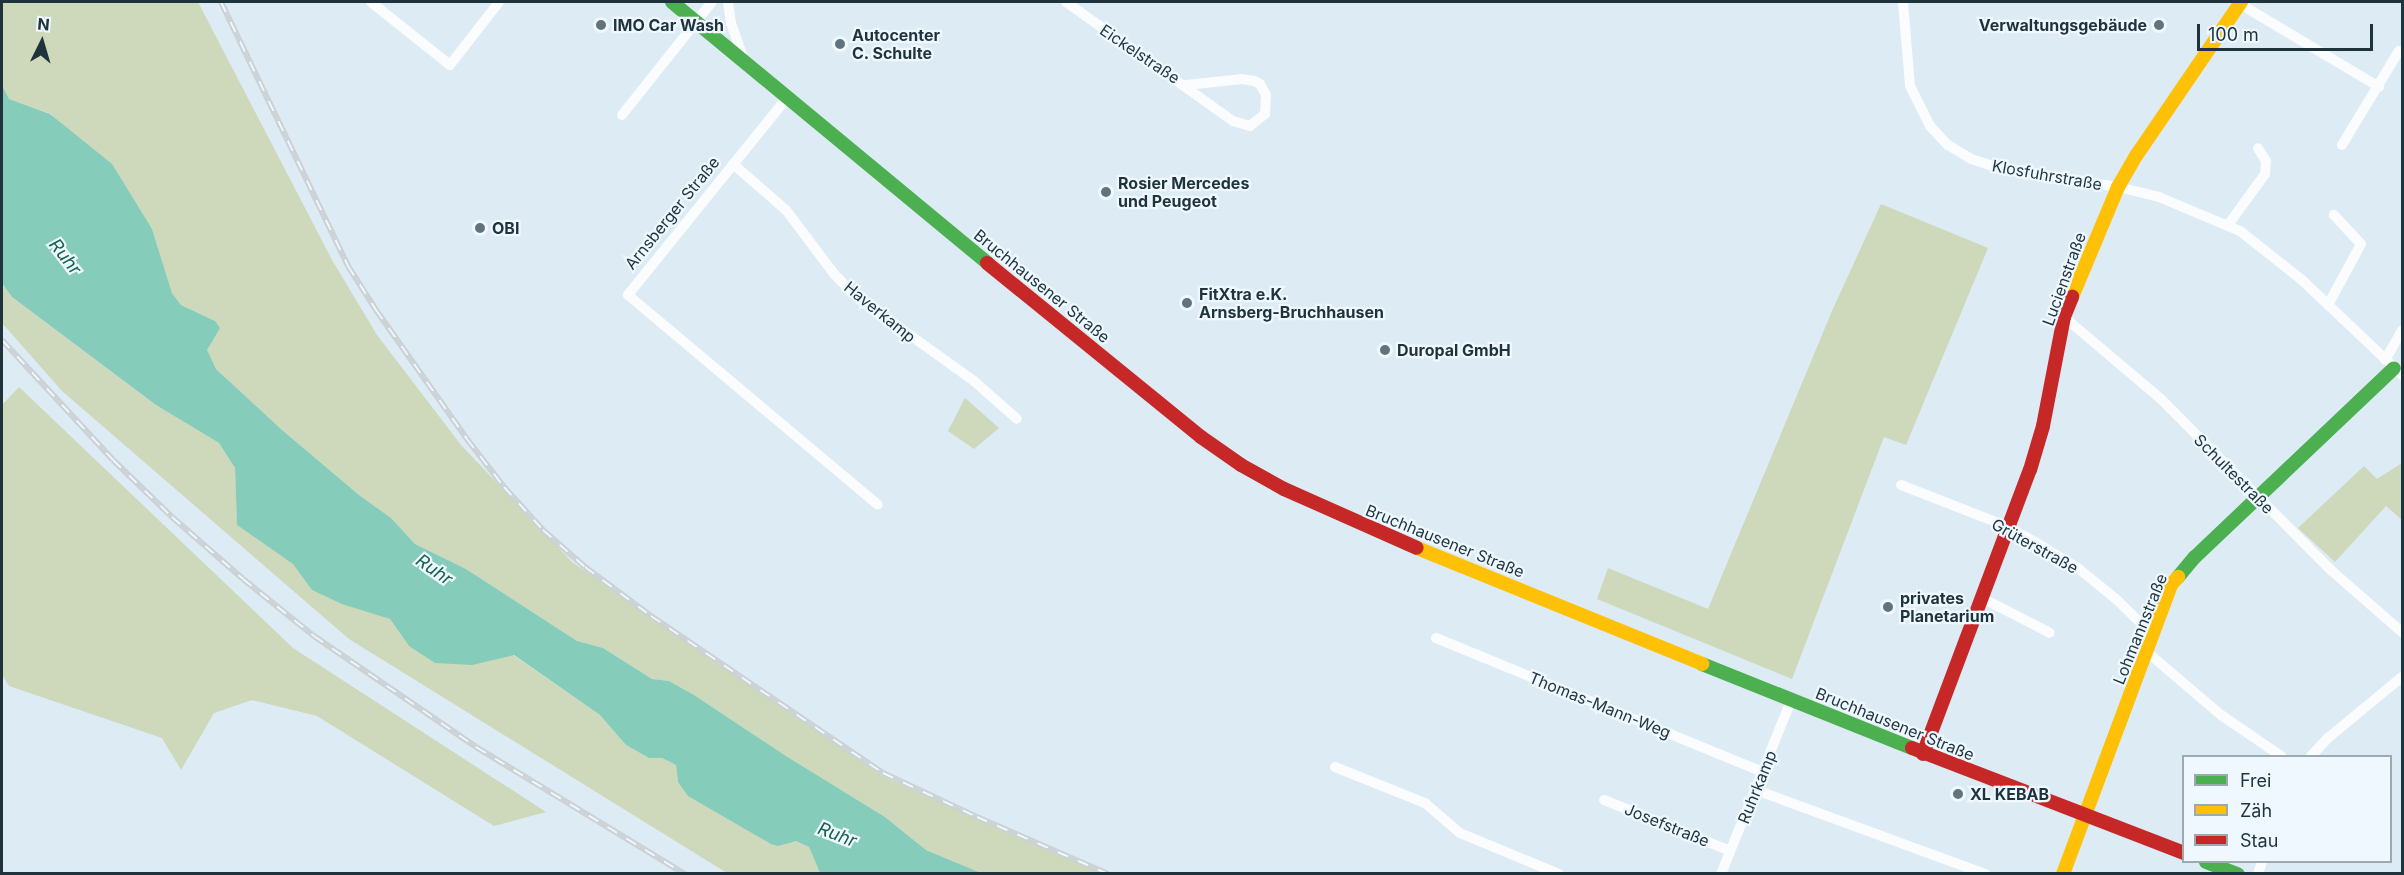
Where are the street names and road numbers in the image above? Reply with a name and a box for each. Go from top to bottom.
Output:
street label: Eickelstraße [1096,20,1184,88]
street label: Arnsberger Straße [621,153,723,273]
street label: Klosfuhrstraße [1990,156,2104,194]
street label: Bruchhausener Straße [970,225,1114,347]
street label: Lucienstraße [2038,230,2090,328]
street label: Haverkamp [840,277,920,347]
street label: Schultestraße [2190,430,2278,518]
street label: Bruchhausener Straße [1363,500,1527,582]
street label: Grüterstraße [1988,514,2082,578]
street label: Lohmannstraße [2109,571,2171,687]
street label: Thomas-Mann-Weg [1526,668,1674,742]
street label: Bruchhausener Straße [1813,683,1977,765]
street label: Ruhrkamp [1734,748,1780,826]
street label: Josefstraße [1622,799,1712,851]

